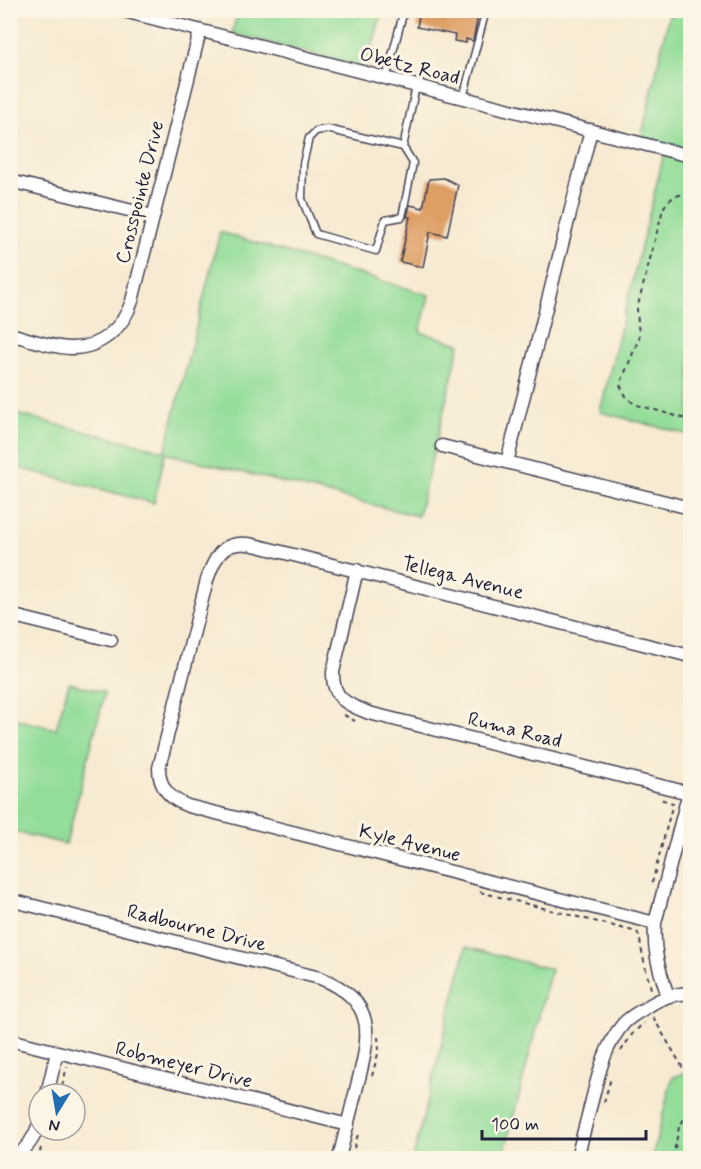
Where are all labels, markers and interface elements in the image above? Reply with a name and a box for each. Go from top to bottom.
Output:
street label: Obetz Road [357,41,462,92]
street label: Crosspointe Drive [110,118,171,267]
street label: Tellega Avenue [399,550,527,607]
street label: Ruma Road [465,706,565,755]
street label: Kyle Avenue [356,818,463,869]
street label: Radbourne Drive [124,898,269,959]
street label: Robmeyer Drive [112,1035,255,1096]
north arrow [27,1082,87,1142]
scale bar [482,1103,646,1141]
text: 100 m [491,1113,539,1137]
text: N [47,1114,62,1137]

